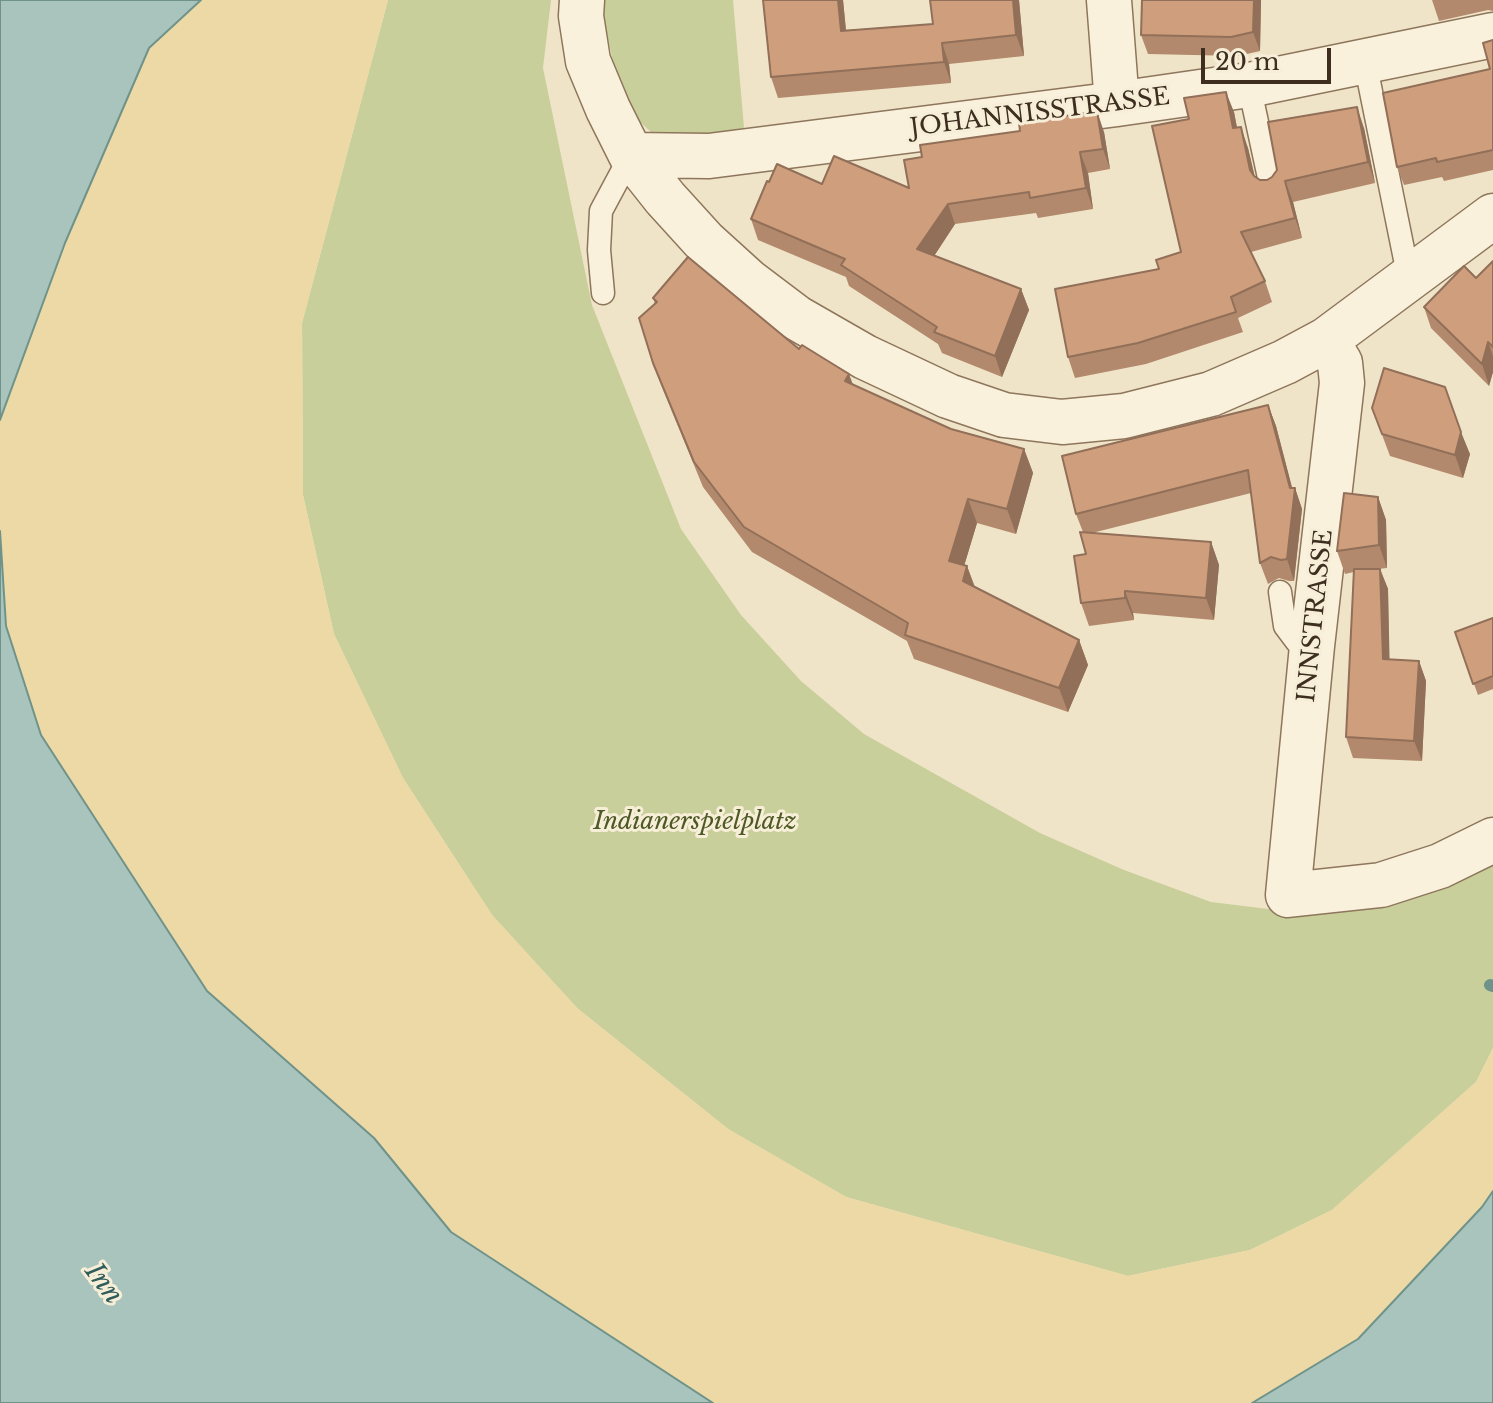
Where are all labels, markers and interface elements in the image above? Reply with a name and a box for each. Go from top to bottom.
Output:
scale bar [1205,32,1335,82]
text: 20 m [1215,47,1280,76]
street label: JOHANNISSTRASSE [908,83,1172,143]
street label: INNSTRASSE [1293,528,1339,704]
park label: Indianerspielplatz [593,808,797,836]
water label: Inn [78,1257,128,1311]

